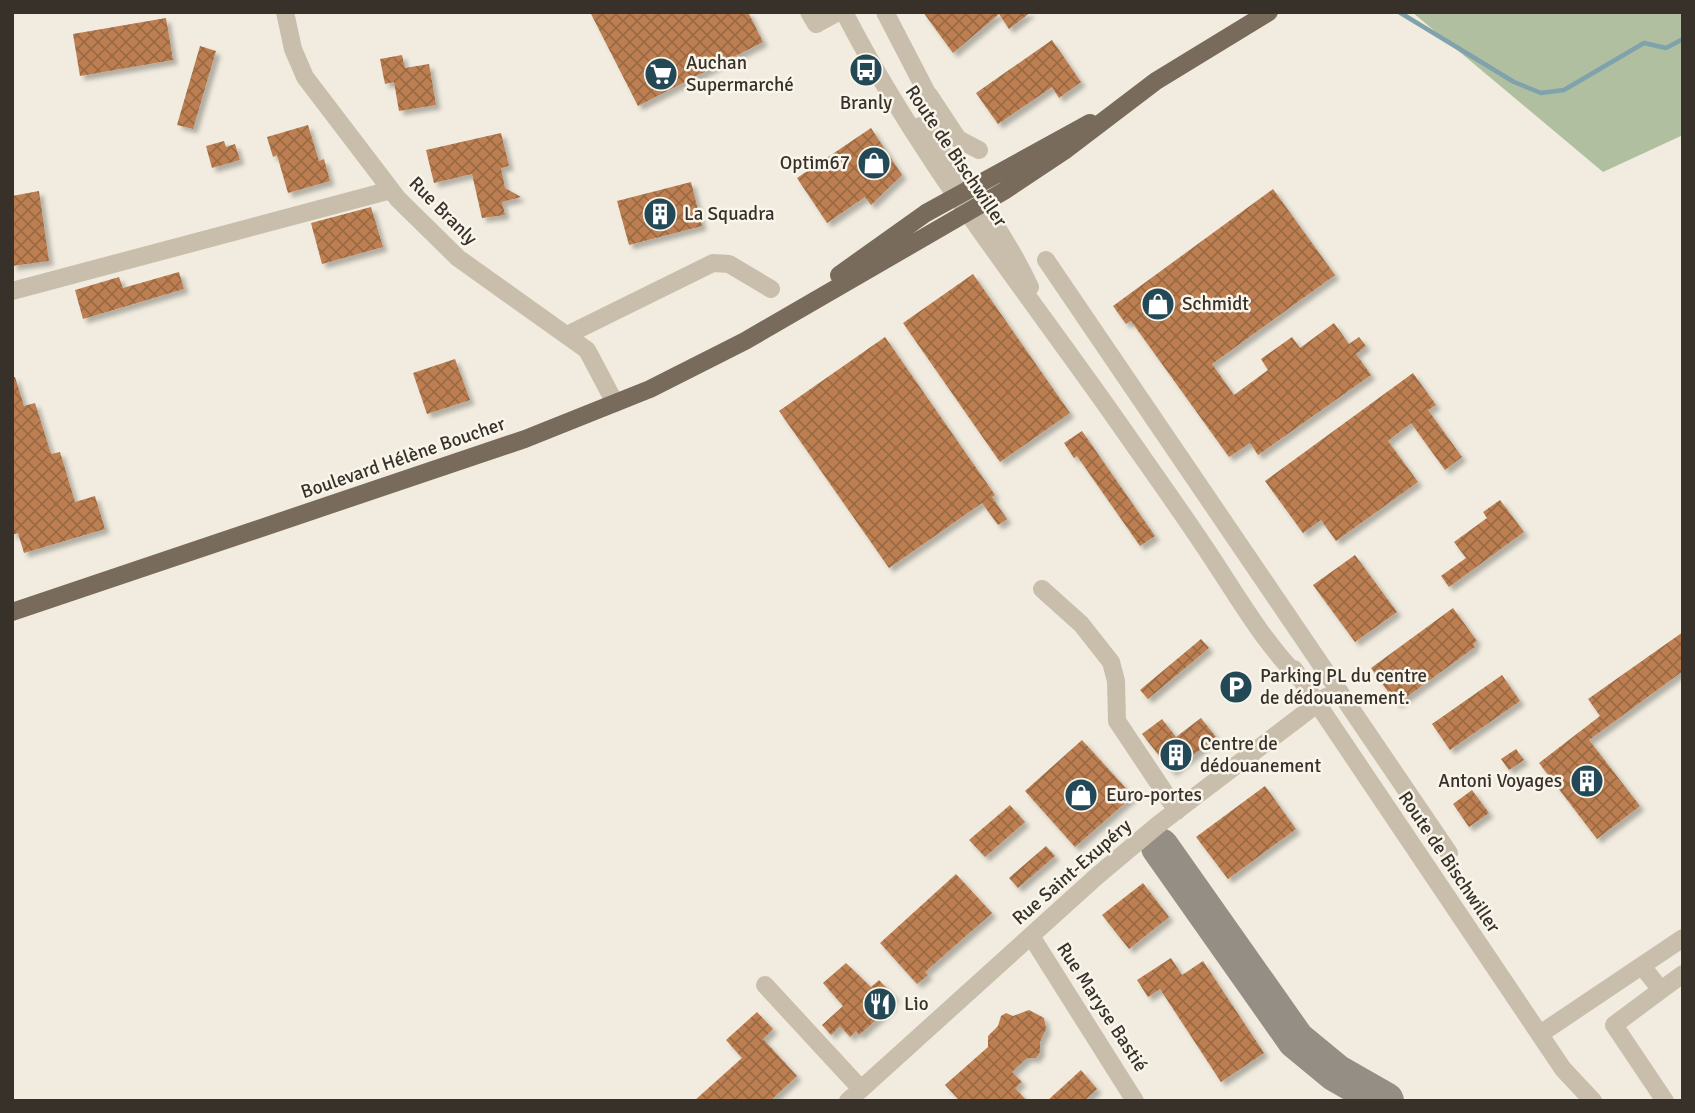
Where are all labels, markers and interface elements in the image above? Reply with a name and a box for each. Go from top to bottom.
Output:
place label: Auchan Supermarché [686,51,794,97]
bus stop icon: Branly [847,51,885,89]
supermarket icon: Auchan Supermarché [642,55,680,93]
street label: Route de Bischwiller [900,81,1012,231]
place label: Branly [840,91,892,115]
shop icon: Optim67 [855,144,893,182]
place label: Optim67 [780,151,850,175]
street label: Rue Branly [404,172,482,250]
building icon: La Squadra [641,195,679,233]
place label: La Squadra [684,202,775,226]
shop icon: Schmidt [1139,285,1177,323]
place label: Schmidt [1182,292,1249,316]
street label: Boulevard Hélène Boucher [298,412,508,504]
place label: Parking PL du centre de dédouanement. [1260,664,1427,710]
parking icon: Parking PL du centre de dédouanement. [1217,668,1255,706]
place label: Centre de dédouanement [1200,732,1321,778]
building icon: Centre de dédouanement [1157,736,1195,774]
building icon: Antoni Voyages [1568,762,1606,800]
place label: Antoni Voyages [1438,769,1562,793]
shop icon: Euro-portes [1062,776,1100,814]
place label: Euro-portes [1106,783,1202,807]
street label: Route de Bischwiller [1393,787,1505,937]
street label: Rue Saint-Exupéry [1008,814,1137,930]
street label: Rue Maryse Bastié [1051,938,1153,1076]
restaurant icon: Lio [861,985,899,1023]
place label: Lio [904,992,929,1016]

